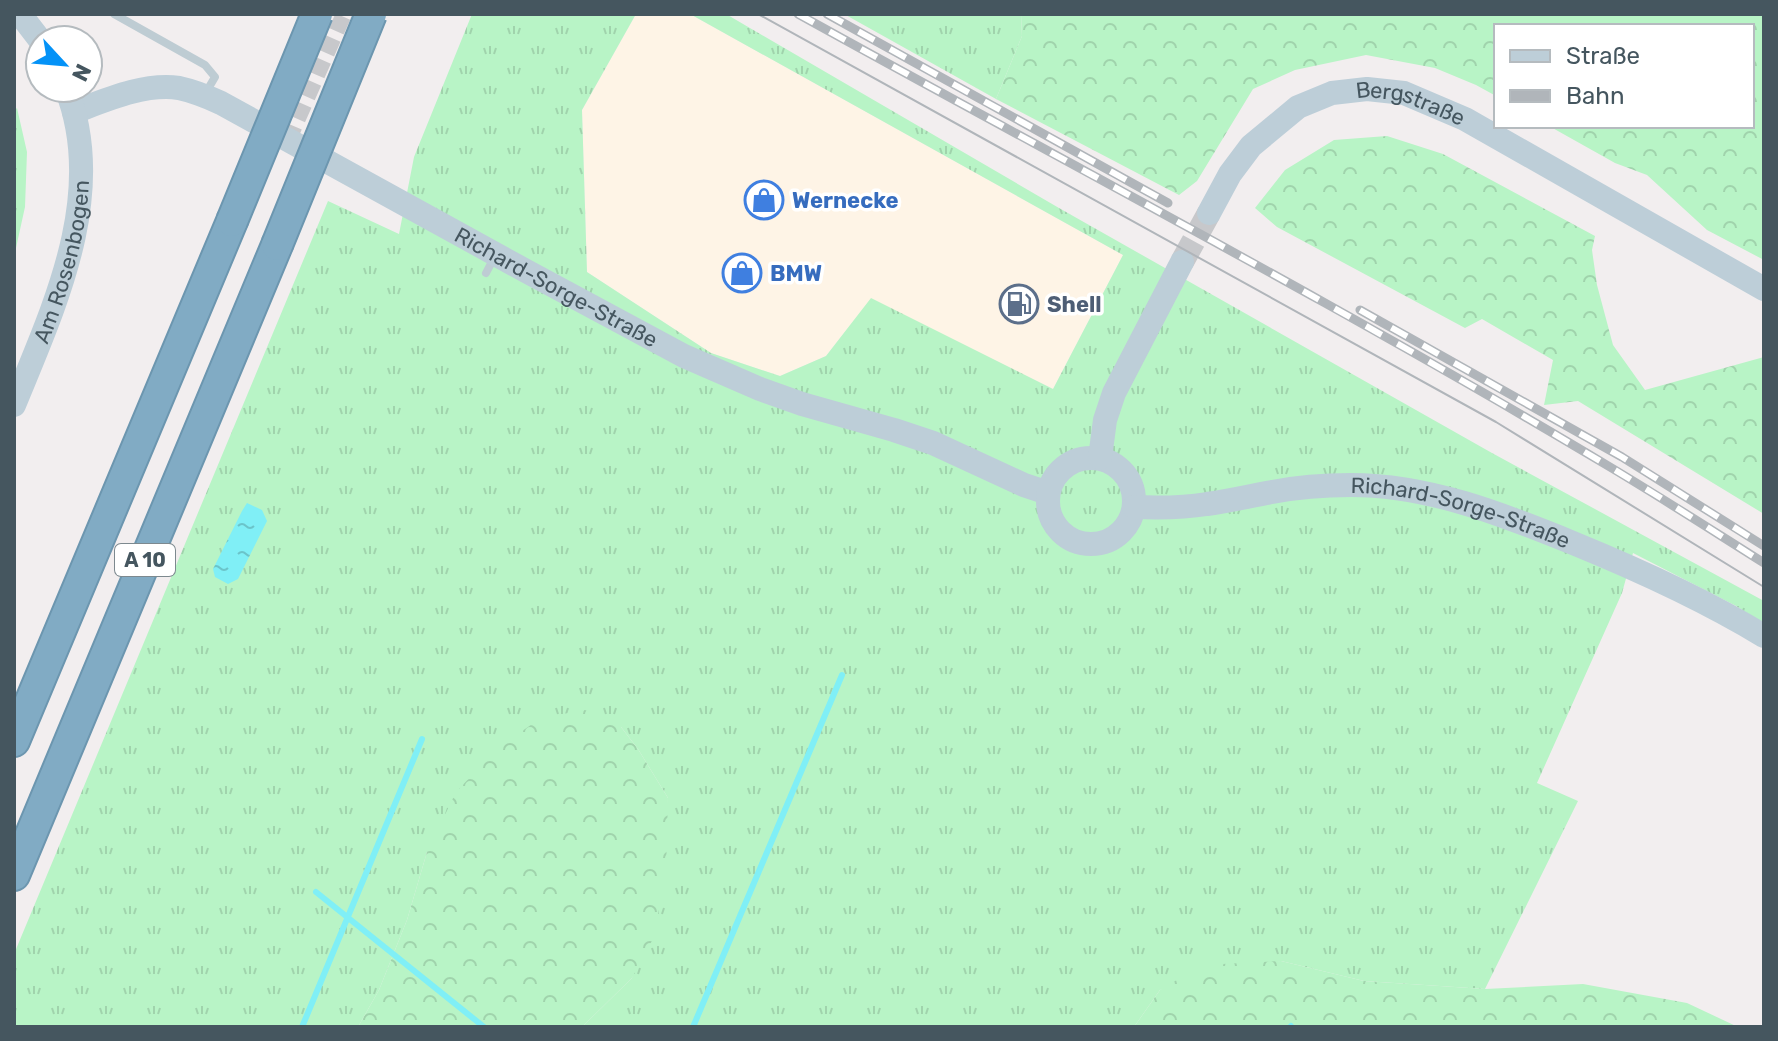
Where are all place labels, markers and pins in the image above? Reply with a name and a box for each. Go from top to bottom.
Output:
shop icon: Wernecke [743,179,785,221]
place label: Wernecke [792,187,899,214]
shop icon: BMW [721,252,763,294]
place label: BMW [770,260,822,287]
fuel station icon: Shell [998,283,1040,325]
place label: Shell [1047,291,1102,318]

